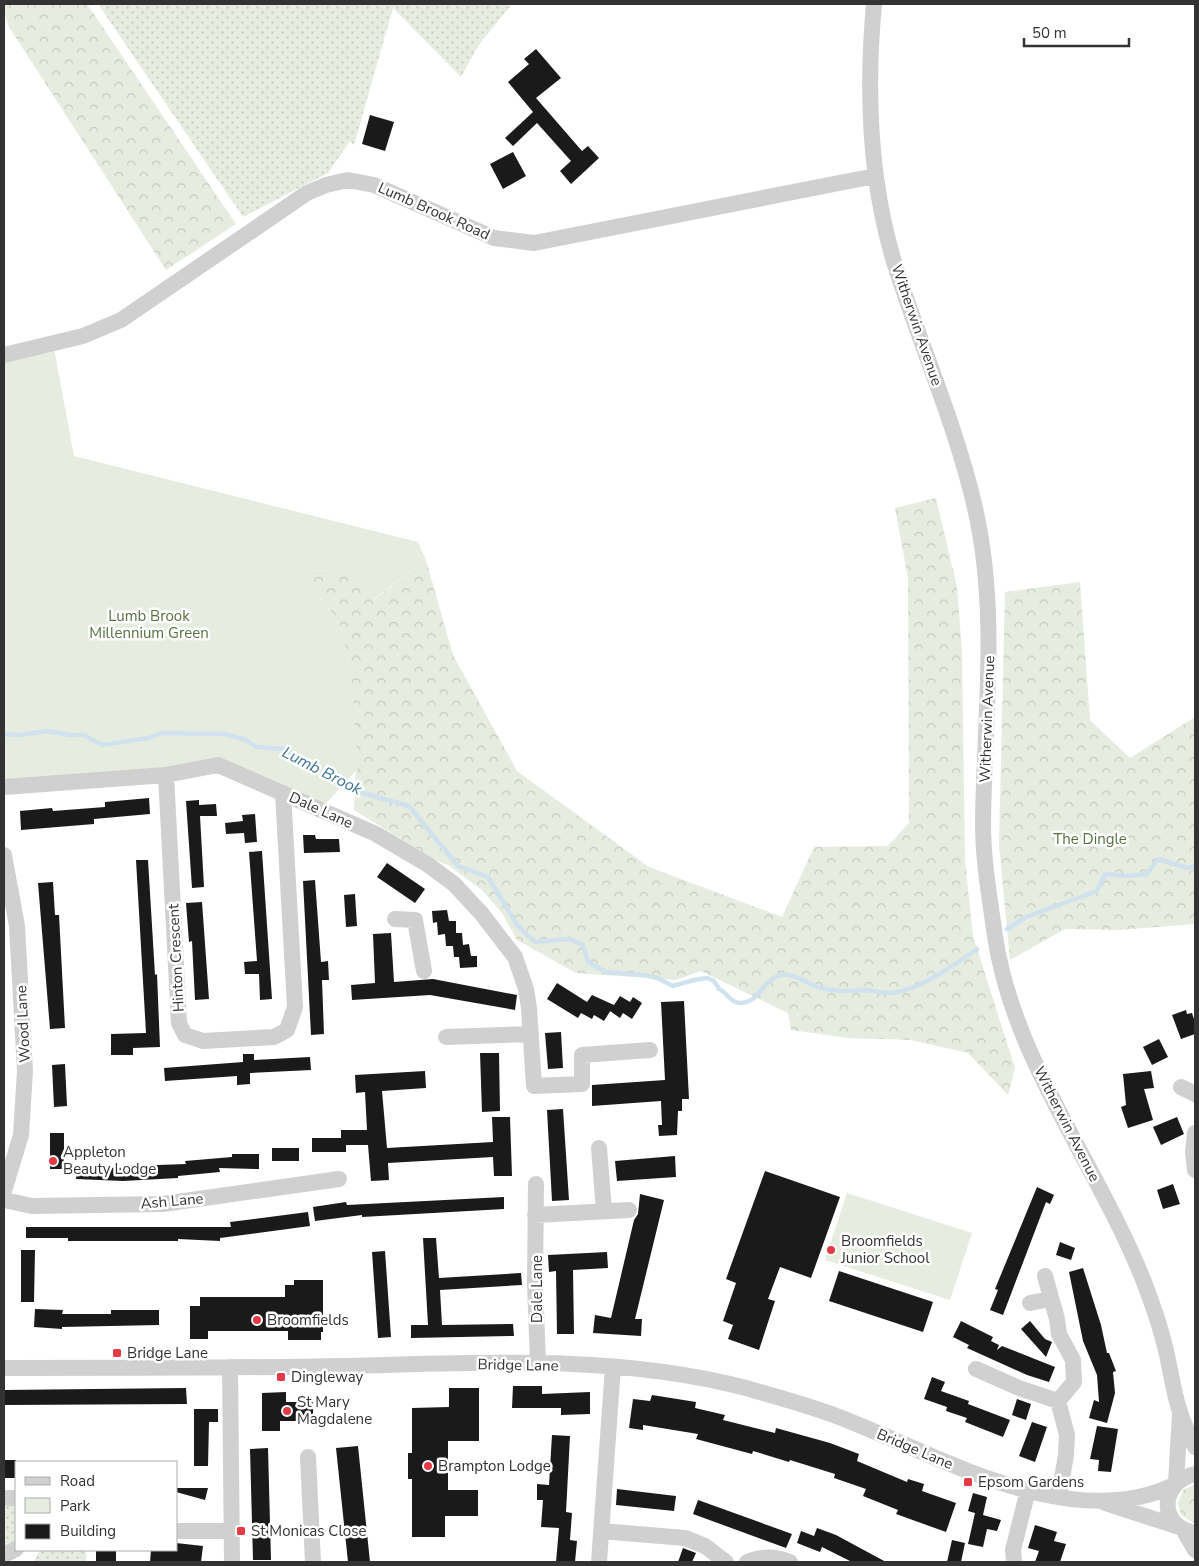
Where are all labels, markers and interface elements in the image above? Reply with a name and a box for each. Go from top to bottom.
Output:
scale bar [1024,15,1129,47]
text: 50 m [1032,23,1067,43]
street label: Lumb Brook Road [375,177,493,245]
street label: Witherwin Avenue [887,262,947,388]
park label: Lumb Brook Millennium Green [89,606,209,643]
street label: Witherwin Avenue [975,655,999,783]
water label: Lumb Brook [278,741,367,801]
street label: Dale Lane [286,787,356,833]
park label: The Dingle [1053,829,1127,849]
street label: Hinton Crescent [163,903,189,1013]
street label: Wood Lane [11,985,35,1063]
street label: Witherwin Avenue [1029,1063,1105,1185]
place label: Appleton Beauty Lodge [63,1142,156,1179]
marker: Appleton Beauty Lodge [47,1155,59,1167]
street label: Ash Lane [140,1188,204,1214]
place label: Broomfields Junior School [840,1231,930,1268]
marker: Broomfields Junior School [825,1244,837,1256]
street label: Dale Lane [527,1255,547,1323]
place label: Broomfields [267,1310,349,1330]
marker: Broomfields [251,1314,263,1326]
place label: Bridge Lane [127,1343,208,1363]
marker: Bridge Lane [111,1347,123,1359]
street label: Bridge Lane [477,1354,559,1376]
place label: Dingleway [291,1367,364,1387]
marker: Dingleway [275,1371,287,1383]
place label: St Mary Magdalene [297,1392,372,1429]
marker: St Mary Magdalene [281,1405,293,1417]
street label: Bridge Lane [874,1424,956,1474]
place label: Brampton Lodge [438,1456,551,1476]
marker: Brampton Lodge [422,1460,434,1472]
legend [15,1461,178,1551]
text: Road [60,1471,95,1491]
place label: Epsom Gardens [978,1472,1084,1492]
marker: Epsom Gardens [962,1476,974,1488]
text: Park [60,1496,90,1516]
text: Building [60,1521,116,1541]
place label: St Monicas Close [251,1521,366,1541]
marker: St Monicas Close [235,1525,247,1537]

